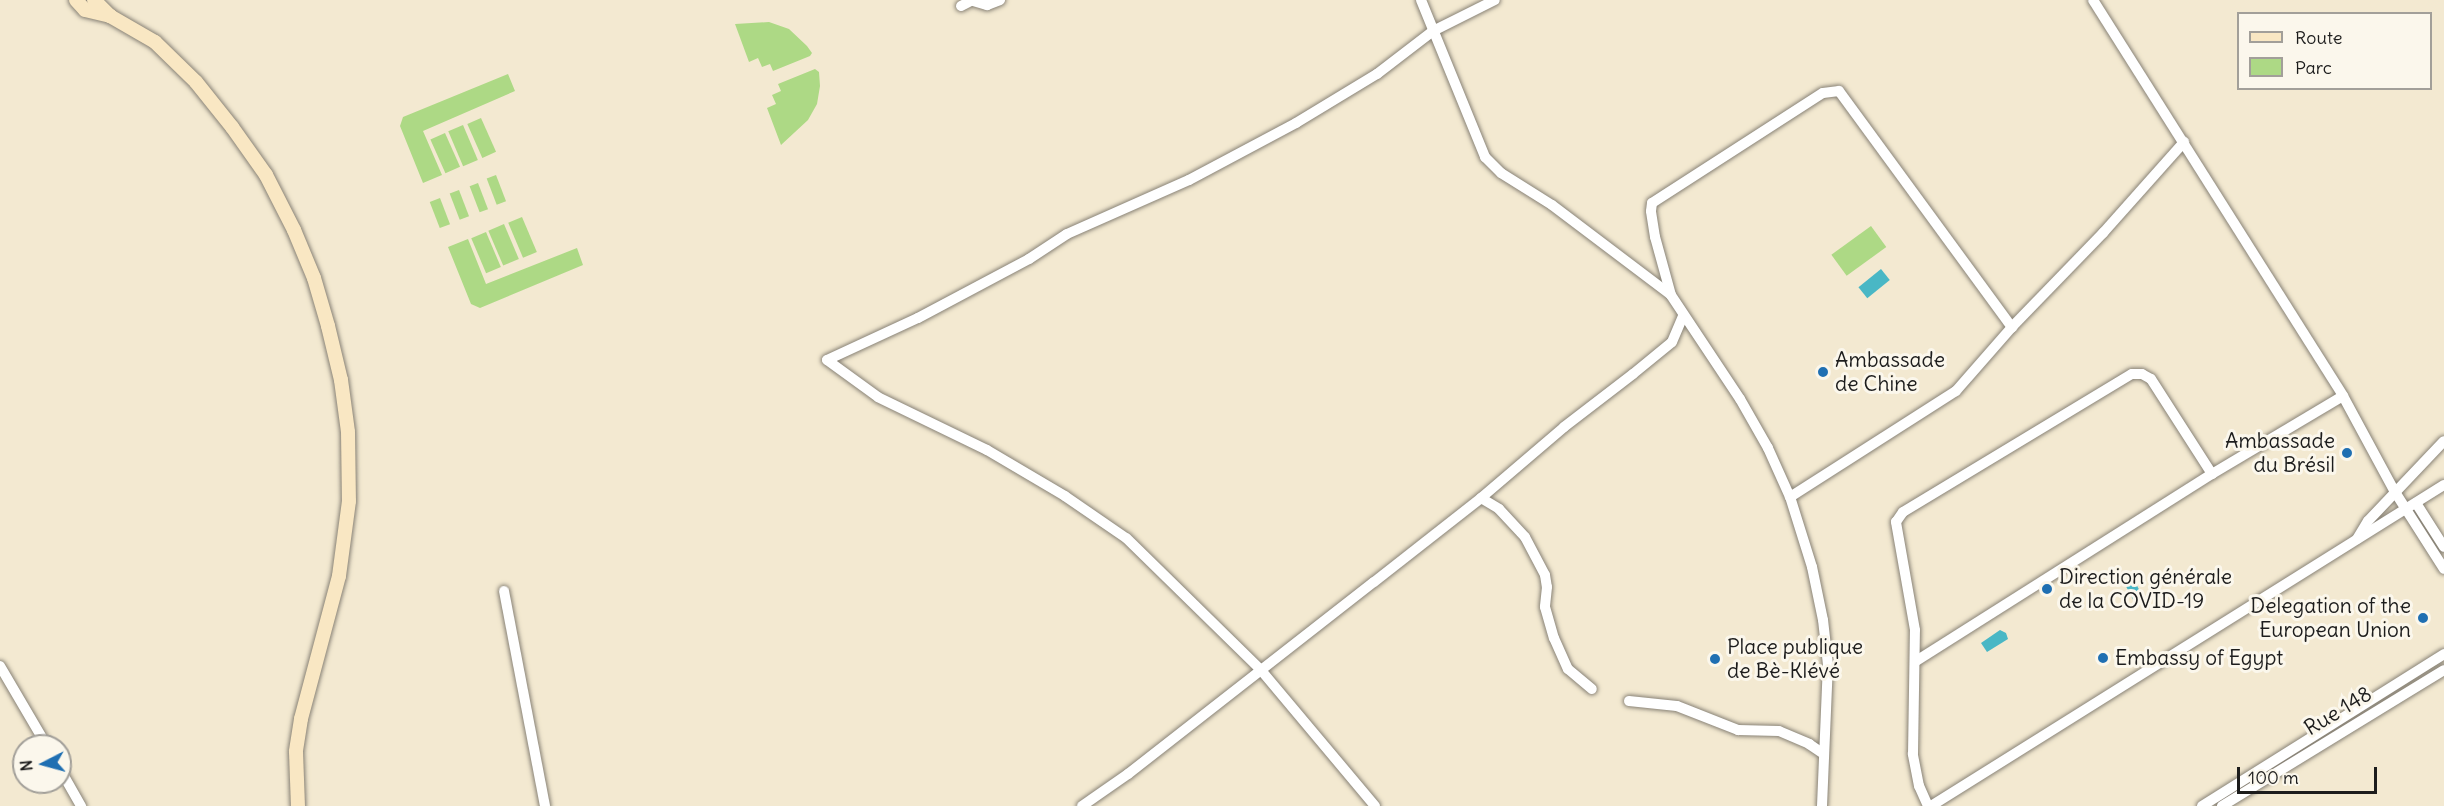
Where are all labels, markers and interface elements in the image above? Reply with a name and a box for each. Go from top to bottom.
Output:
legend [2237,12,2432,90]
text: Route [2295,26,2343,49]
text: Parc [2295,56,2332,79]
place label: Ambassade de Chine [1835,347,1945,397]
marker: Ambassade de Chine [1816,365,1830,379]
place label: Ambassade du Brésil [2225,428,2335,478]
marker: Ambassade du Brésil [2340,446,2354,460]
place label: Direction générale de la COVID-19 [2059,564,2232,614]
marker: Direction générale de la COVID-19 [2040,582,2054,596]
place label: Delegation of the European Union [2250,593,2411,643]
marker: Delegation of the European Union [2416,611,2430,625]
place label: Place publique de Bè-Klévé [1727,634,1863,684]
place label: Embassy of Egypt [2115,645,2283,671]
marker: Embassy of Egypt [2096,651,2110,665]
marker: Place publique de Bè-Klévé [1708,652,1722,666]
street label: Rue 148 [2300,681,2376,741]
north arrow [12,734,72,794]
scale bar [2240,755,2380,793]
text: N [16,759,37,772]
text: 100 m [2248,766,2299,789]

